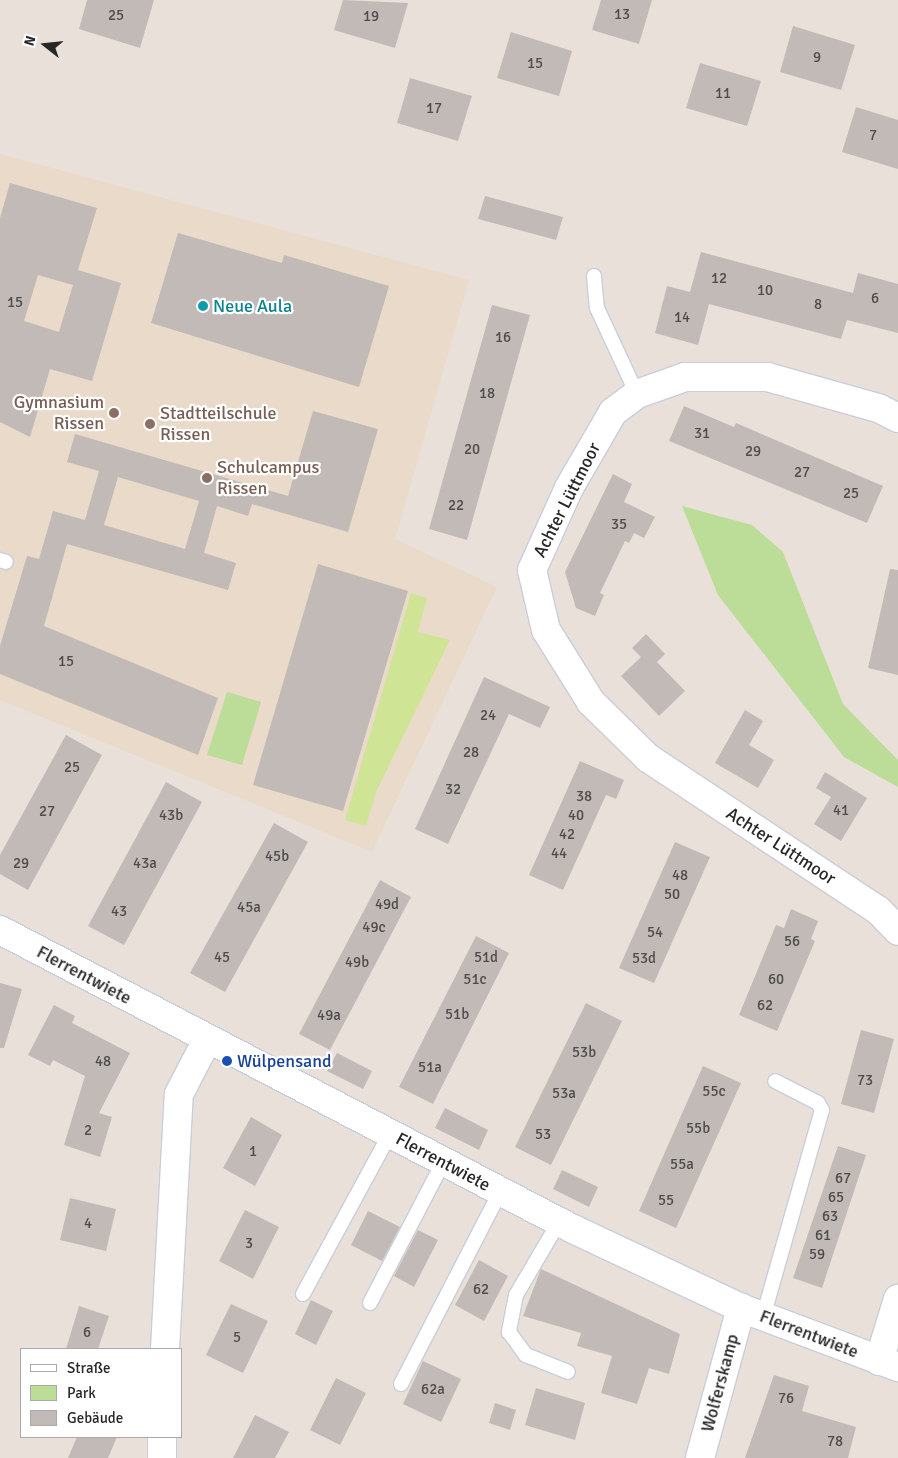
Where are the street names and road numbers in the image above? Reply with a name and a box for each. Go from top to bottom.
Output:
street label: Achter Lüttmoor [529,439,605,561]
street label: Achter Lüttmoor [722,803,840,889]
street label: Flerrentwiete [33,941,135,1009]
street label: Flerrentwiete [392,1128,494,1196]
street label: Flerrentwiete [757,1305,861,1363]
street label: Wolferskamp [697,1332,743,1434]

